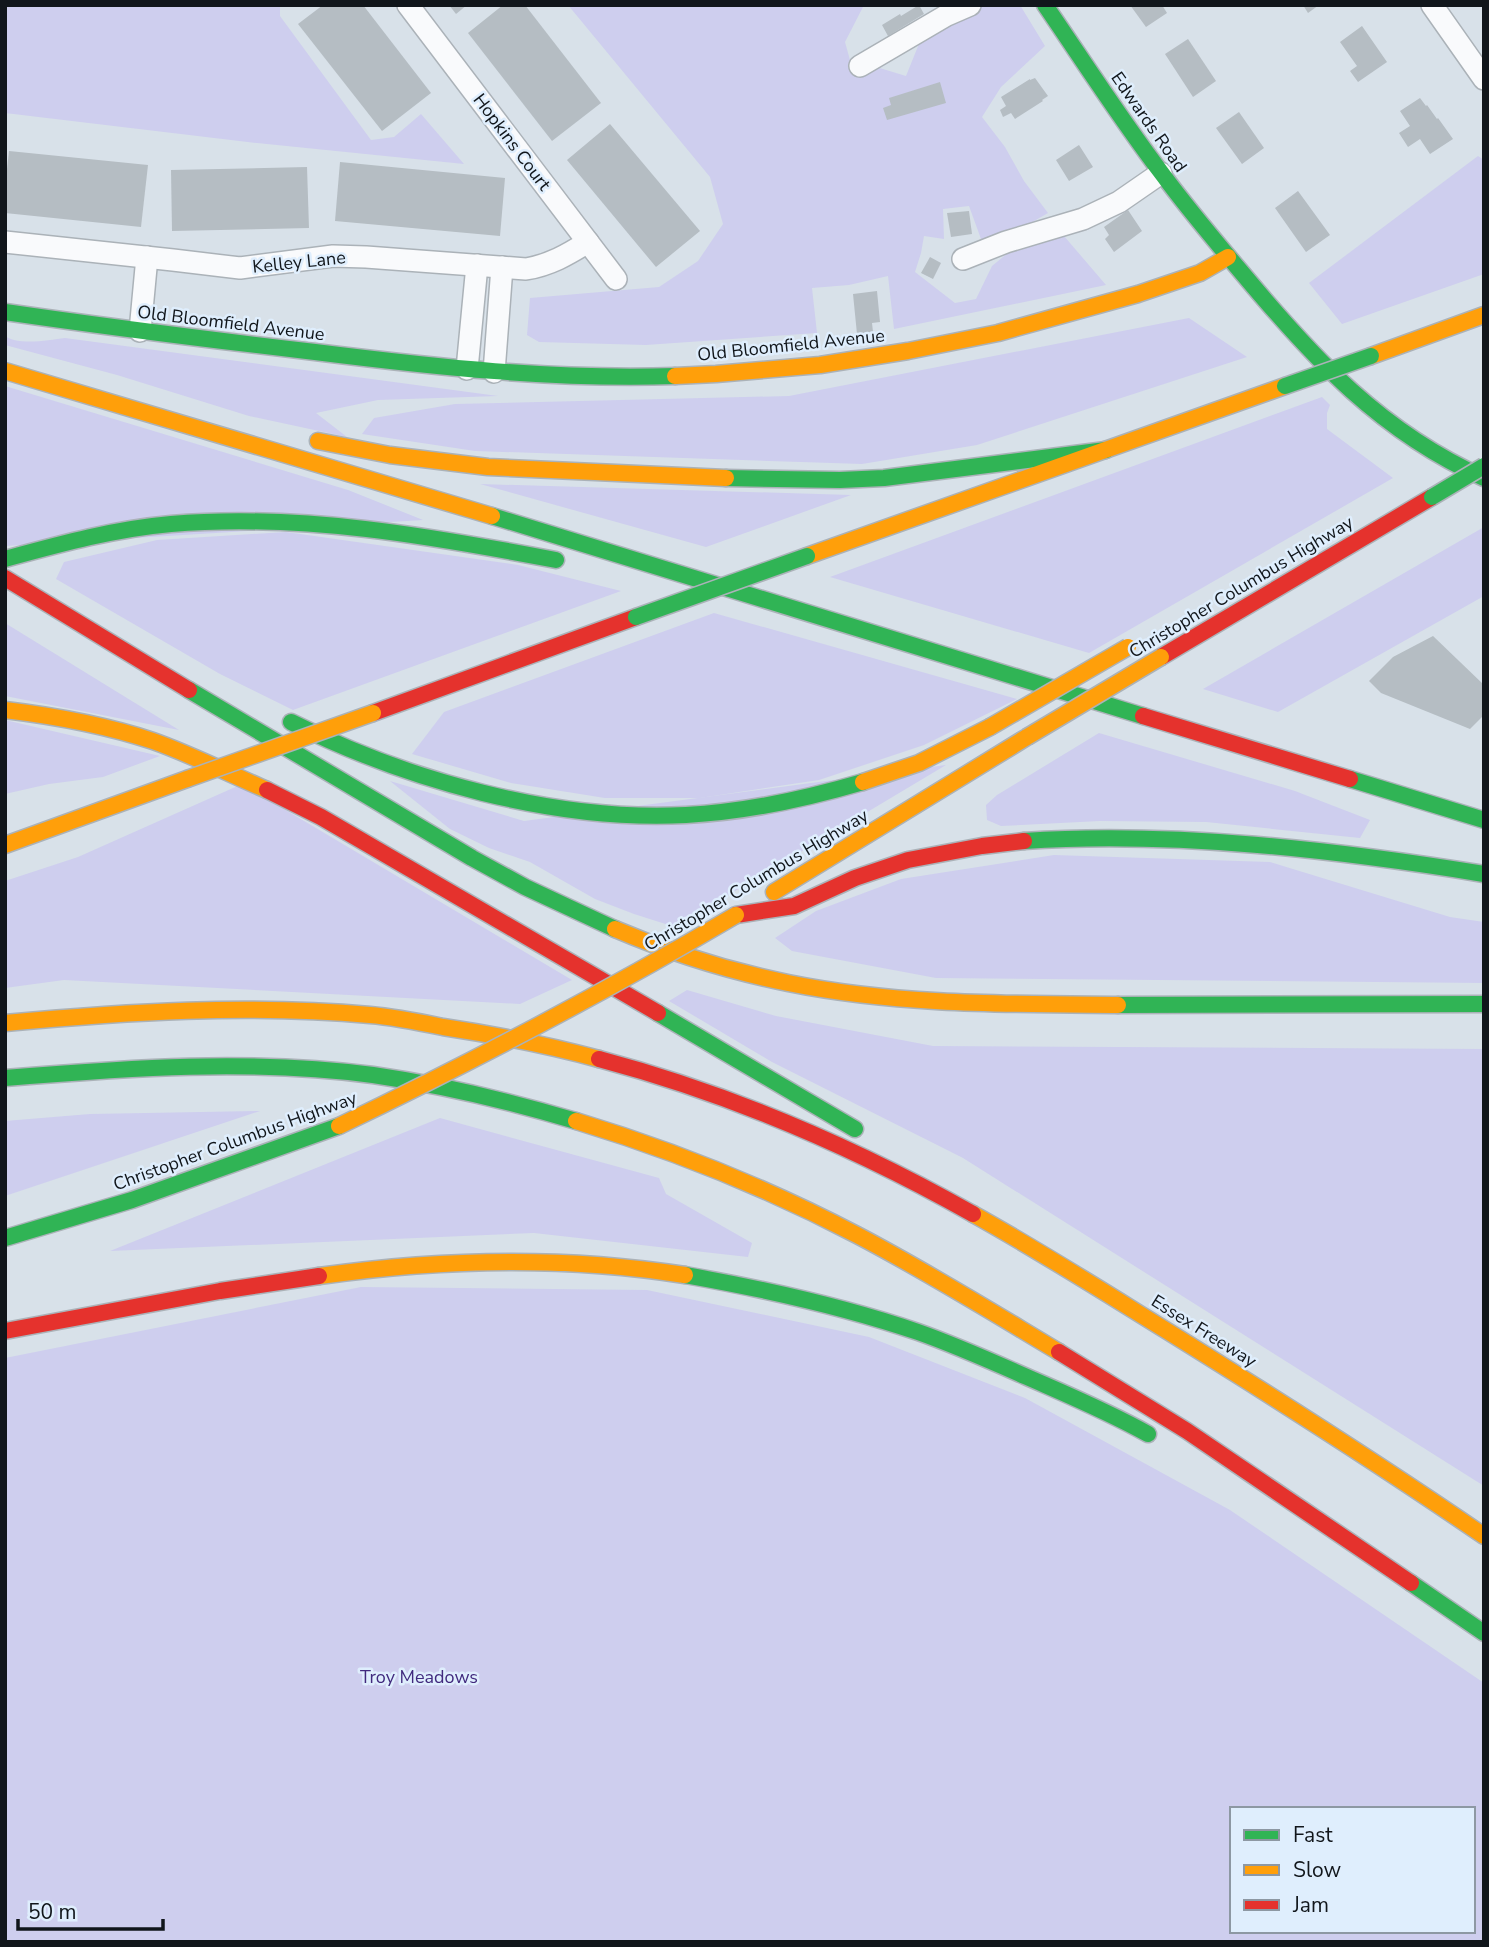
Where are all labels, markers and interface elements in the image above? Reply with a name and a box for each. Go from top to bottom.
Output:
street label: Edwards Road [1105,67,1193,177]
street label: Hopkins Court [468,89,557,196]
street label: Kelley Lane [251,245,347,279]
street label: Old Bloomfield Avenue [136,300,326,346]
street label: Old Bloomfield Avenue [696,323,886,367]
street label: Christopher Columbus Highway [1124,510,1358,664]
street label: Christopher Columbus Highway [639,803,873,957]
street label: Christopher Columbus Highway [110,1085,361,1196]
street label: Essex Freeway [1147,1289,1262,1373]
park label: Troy Meadows [360,1665,478,1689]
legend [1230,1807,1475,1933]
text: Fast [1293,1821,1333,1849]
text: Slow [1293,1856,1342,1884]
scale bar [18,1888,163,1932]
text: Jam [1292,1891,1329,1919]
text: 50 m [28,1898,77,1926]

